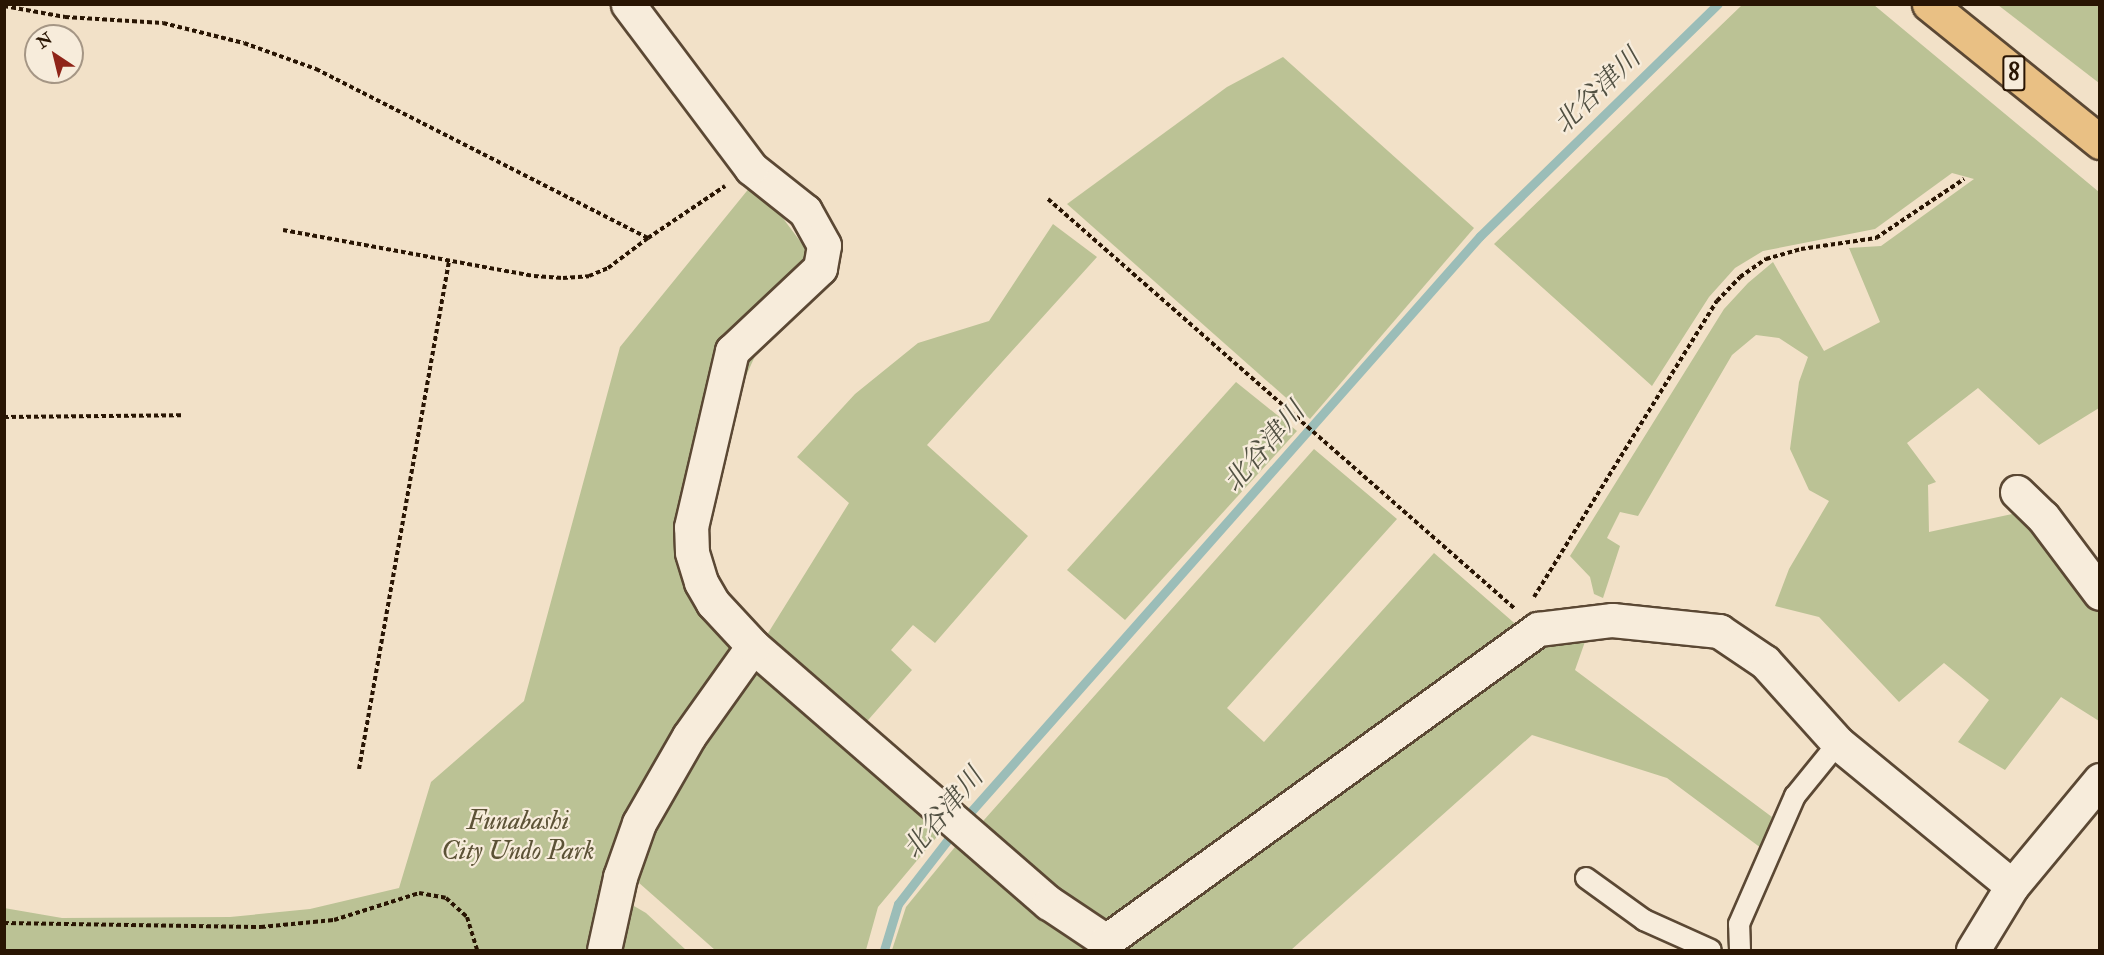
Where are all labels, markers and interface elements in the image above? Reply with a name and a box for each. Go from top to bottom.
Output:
north arrow [24,24,84,84]
text: N [33,29,56,53]
water label: 北谷津川 [1547,42,1647,140]
road number: 8 [2002,52,2026,94]
water label: 北谷津川 [1216,396,1312,498]
water label: 北谷津川 [896,761,990,865]
park label: Funabashi City Undo Park [442,806,594,868]

